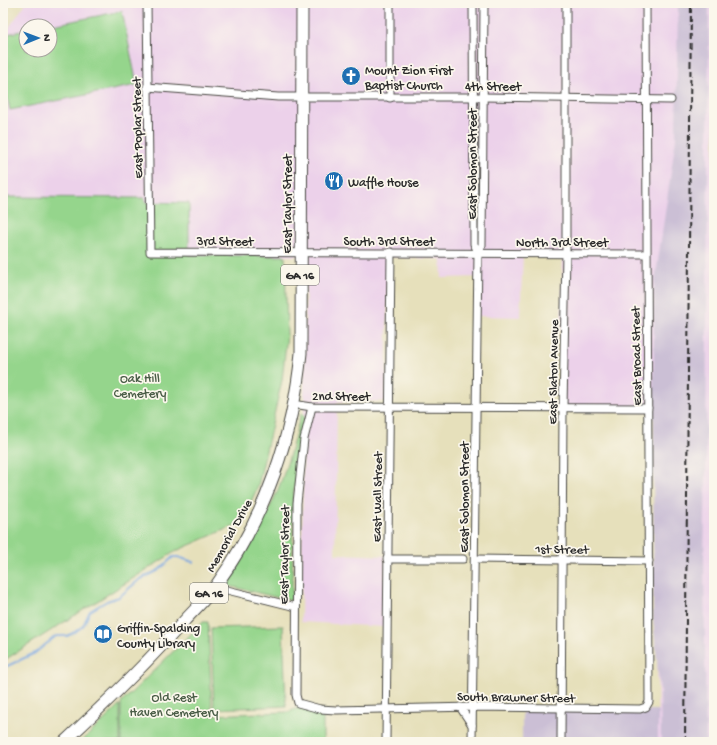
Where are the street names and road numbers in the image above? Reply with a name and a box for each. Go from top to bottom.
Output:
street label: East Poplar Street [130,76,147,179]
street label: 4th Street [465,80,523,95]
street label: East Solomon Street [466,107,481,219]
street label: East Taylor Street [281,153,296,254]
street label: 3rd Street [196,235,255,250]
street label: South 3rd Street [344,235,436,250]
street label: North 3rd Street [516,236,610,251]
road number: GA 16 [281,265,319,285]
street label: East Broad Street [629,305,646,406]
street label: East Slaton Avenue [546,319,563,425]
street label: 2nd Street [312,390,372,405]
street label: East Solomon Street [458,440,473,552]
street label: East Wall Street [370,450,387,542]
street label: Memorial Drive [204,497,256,575]
street label: East Taylor Street [277,504,294,605]
street label: 1st Street [534,543,590,558]
road number: GA 16 [190,583,228,603]
street label: South Brawner Street [457,690,577,707]

